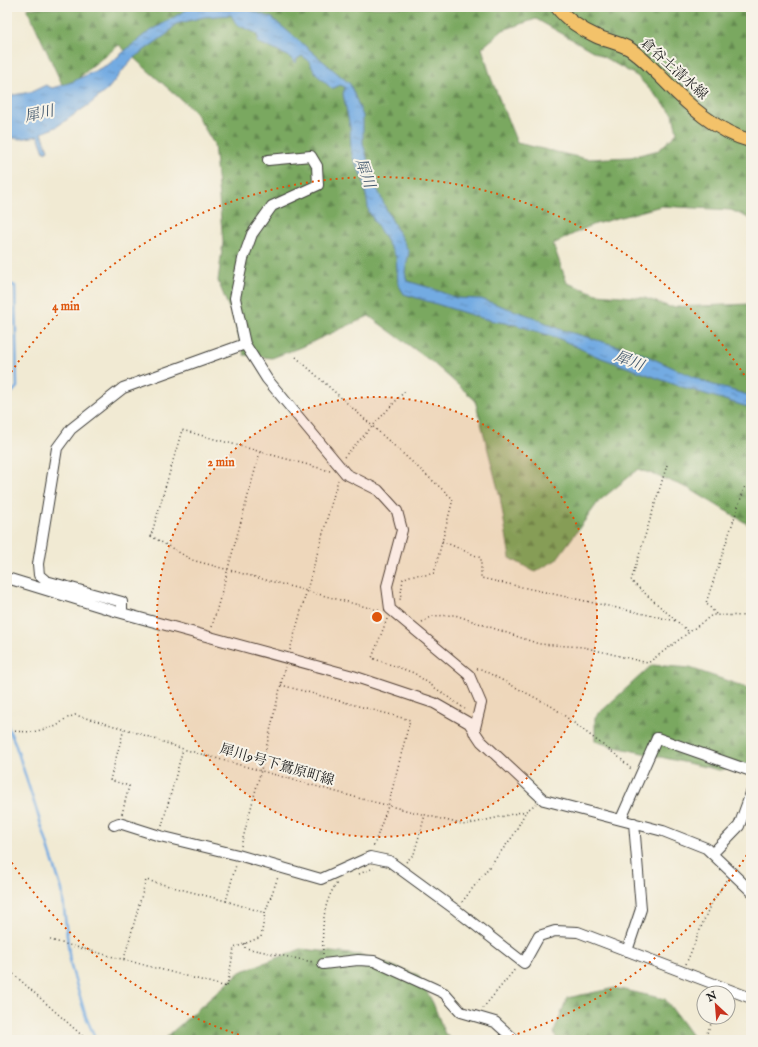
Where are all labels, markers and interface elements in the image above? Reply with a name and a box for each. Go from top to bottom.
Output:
street label: 倉谷土清水線 [637,34,711,104]
water label: 犀川 [22,101,58,127]
water label: 犀川 [351,156,380,192]
text: 4 min [52,299,80,314]
water label: 犀川 [612,347,648,376]
text: 2 min [207,455,235,470]
centre of rings [370,610,384,624]
street label: 犀川9号下鴛原町線 [218,740,336,790]
north arrow [696,985,736,1025]
text: N [704,988,720,1006]

